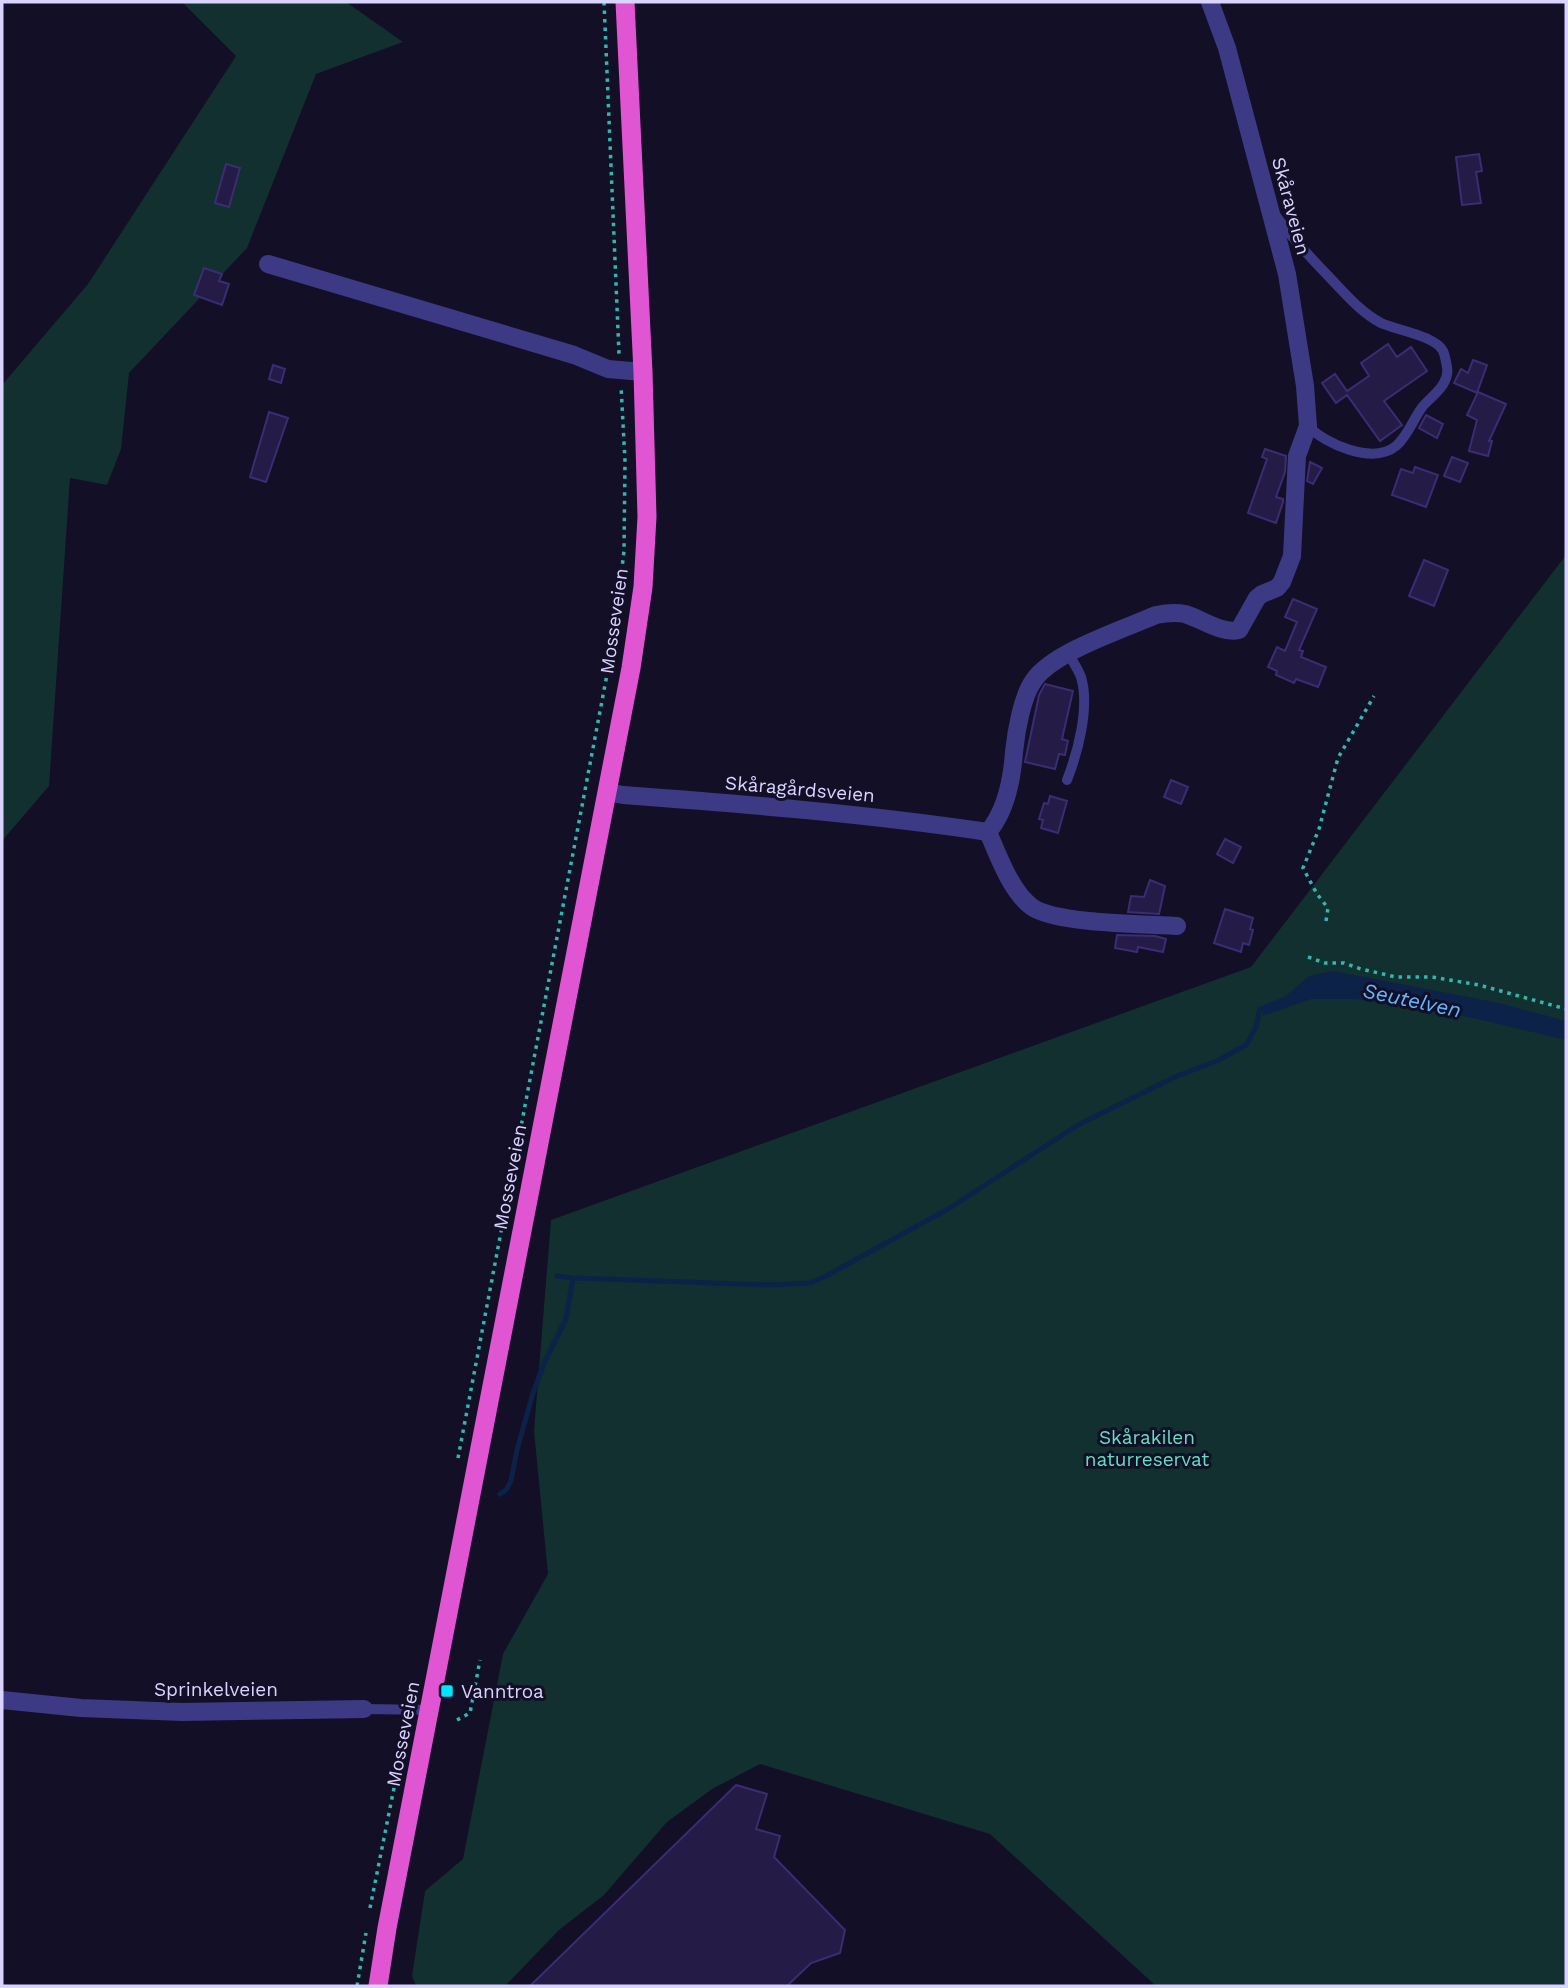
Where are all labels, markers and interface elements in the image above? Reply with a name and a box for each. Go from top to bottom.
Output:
street label: Skåraveien [1267,155,1315,257]
street label: Mosseveien [595,567,633,675]
street label: Skåragårdsveien [724,771,876,807]
water label: Seutelven [1361,977,1463,1023]
street label: Mosseveien [489,1122,531,1232]
park label: Skårakilen naturreservat [1085,1426,1209,1471]
street label: Sprinkelveien [154,1678,278,1701]
street label: Mosseveien [382,1679,424,1789]
place label: Vanntroa [461,1680,544,1703]
marker: Vanntroa [439,1683,455,1699]

